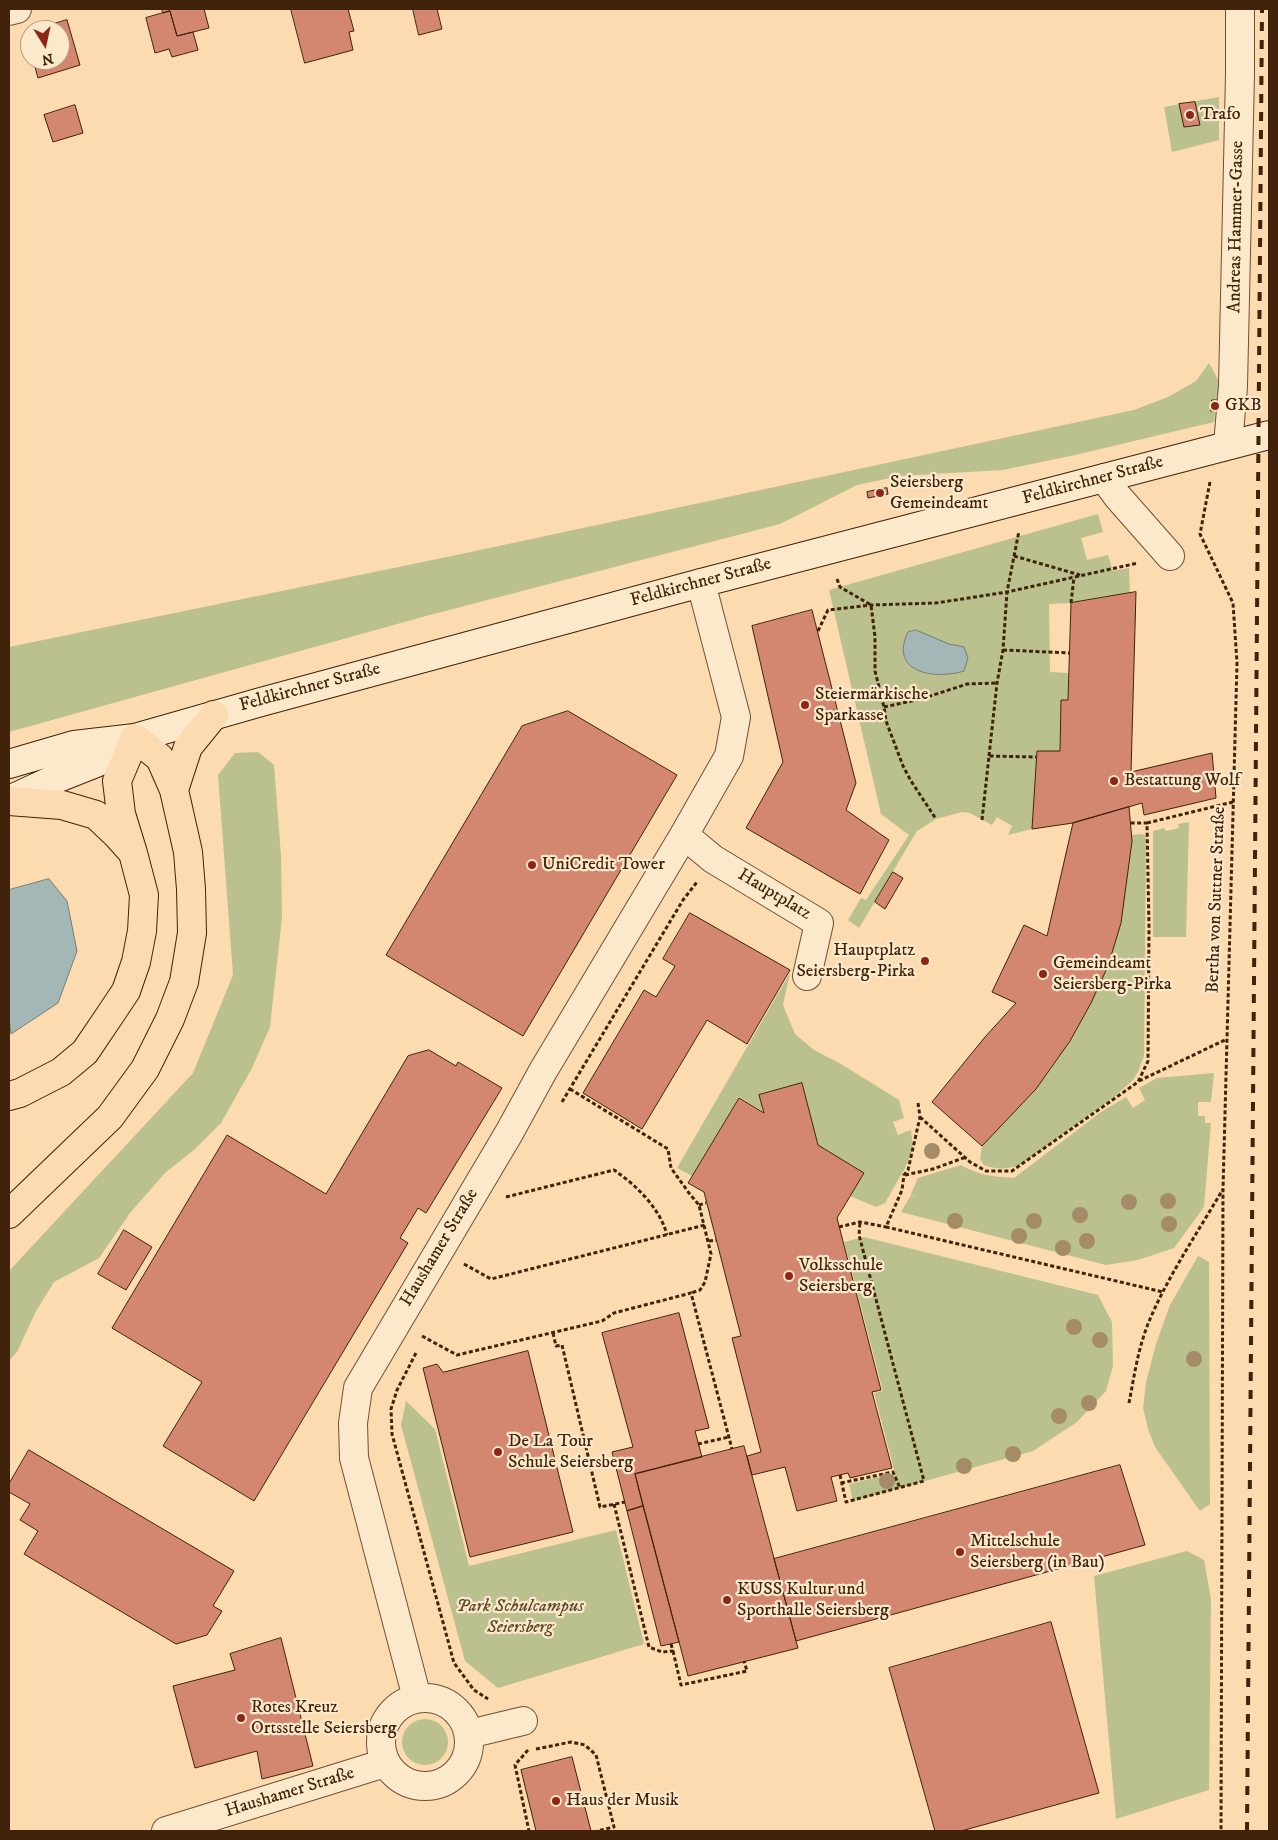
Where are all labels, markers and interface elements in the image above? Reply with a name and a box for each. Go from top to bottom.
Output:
north arrow [20,20,70,70]
text: N [40,49,55,69]
place label: Trafo [1200,104,1241,126]
marker: Trafo [1184,109,1196,121]
street label: Andreas Hammer-Gasse [1225,141,1249,313]
place label: GKB [1225,395,1262,417]
marker: GKB [1209,400,1221,412]
street label: Feldkirchner Straße [1020,452,1166,510]
place label: Seiersberg Gemeindeamt [890,472,988,514]
marker: Seiersberg Gemeindeamt [874,487,886,499]
street label: Feldkirchner Straße [628,554,774,612]
street label: Feldkirchner Straße [237,659,383,717]
place label: Steiermärkische Sparkasse [815,684,928,726]
marker: Steiermärkische Sparkasse [799,699,811,711]
place label: Bestattung Wolf [1124,770,1240,792]
marker: Bestattung Wolf [1108,775,1120,787]
street label: Bertha von Suttner Straße [1203,806,1231,994]
place label: UniCredit Tower [542,854,665,876]
marker: UniCredit Tower [526,859,538,871]
street label: Hauptplatz [733,865,815,925]
place label: Hauptplatz Seiersberg-Pirka [796,940,915,982]
place label: Gemeindeamt Seiersberg-Pirka [1053,953,1172,996]
marker: Hauptplatz Seiersberg-Pirka [919,955,931,967]
marker: Gemeindeamt Seiersberg-Pirka [1037,968,1049,980]
street label: Haushamer Straße [396,1185,484,1311]
place label: Volksschule Seiersberg [799,1255,883,1298]
marker: Volksschule Seiersberg [783,1270,795,1282]
place label: De La Tour Schule Seiersberg [508,1431,633,1474]
marker: De La Tour Schule Seiersberg [492,1446,504,1458]
place label: Mittelschule Seiersberg (in Bau) [970,1531,1105,1574]
marker: Mittelschule Seiersberg (in Bau) [954,1546,966,1558]
place label: KUSS Kultur und Sporthalle Seiersberg [737,1579,889,1622]
marker: KUSS Kultur und Sporthalle Seiersberg [721,1594,733,1606]
park label: Park Schulcampus Seiersberg [456,1596,584,1638]
place label: Rotes Kreuz Ortsstelle Seiersberg [251,1697,397,1740]
marker: Rotes Kreuz Ortsstelle Seiersberg [235,1712,247,1724]
street label: Haushamer Straße [223,1763,357,1823]
place label: Haus der Musik [566,1790,679,1812]
marker: Haus der Musik [550,1795,562,1807]

